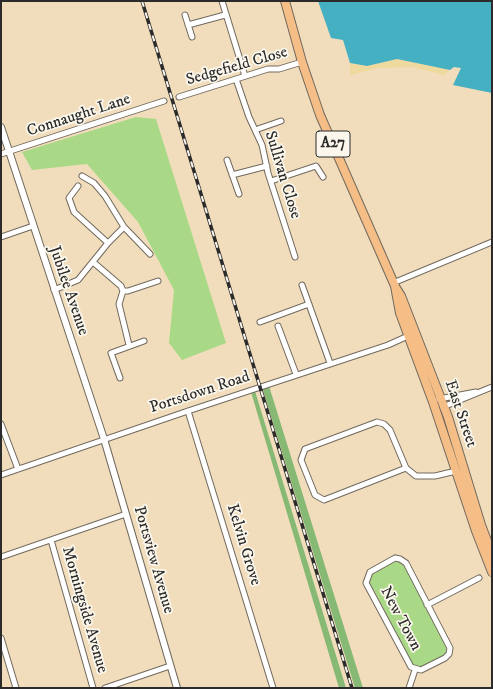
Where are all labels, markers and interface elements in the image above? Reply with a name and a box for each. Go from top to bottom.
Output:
street label: Sedgefield Close [184,43,290,91]
street label: Connaught Lane [25,90,133,142]
street label: Sullivan Close [260,129,304,221]
road number: A27 [316,131,350,157]
street label: Jubilee Avenue [44,244,92,338]
street label: Portsdown Road [148,368,252,418]
street label: East Street [440,378,480,450]
street label: Kelvin Grove [222,502,264,588]
street label: Portsview Avenue [129,504,177,616]
street label: Morningside Avenue [57,545,111,675]
street label: New Town [375,584,425,654]

